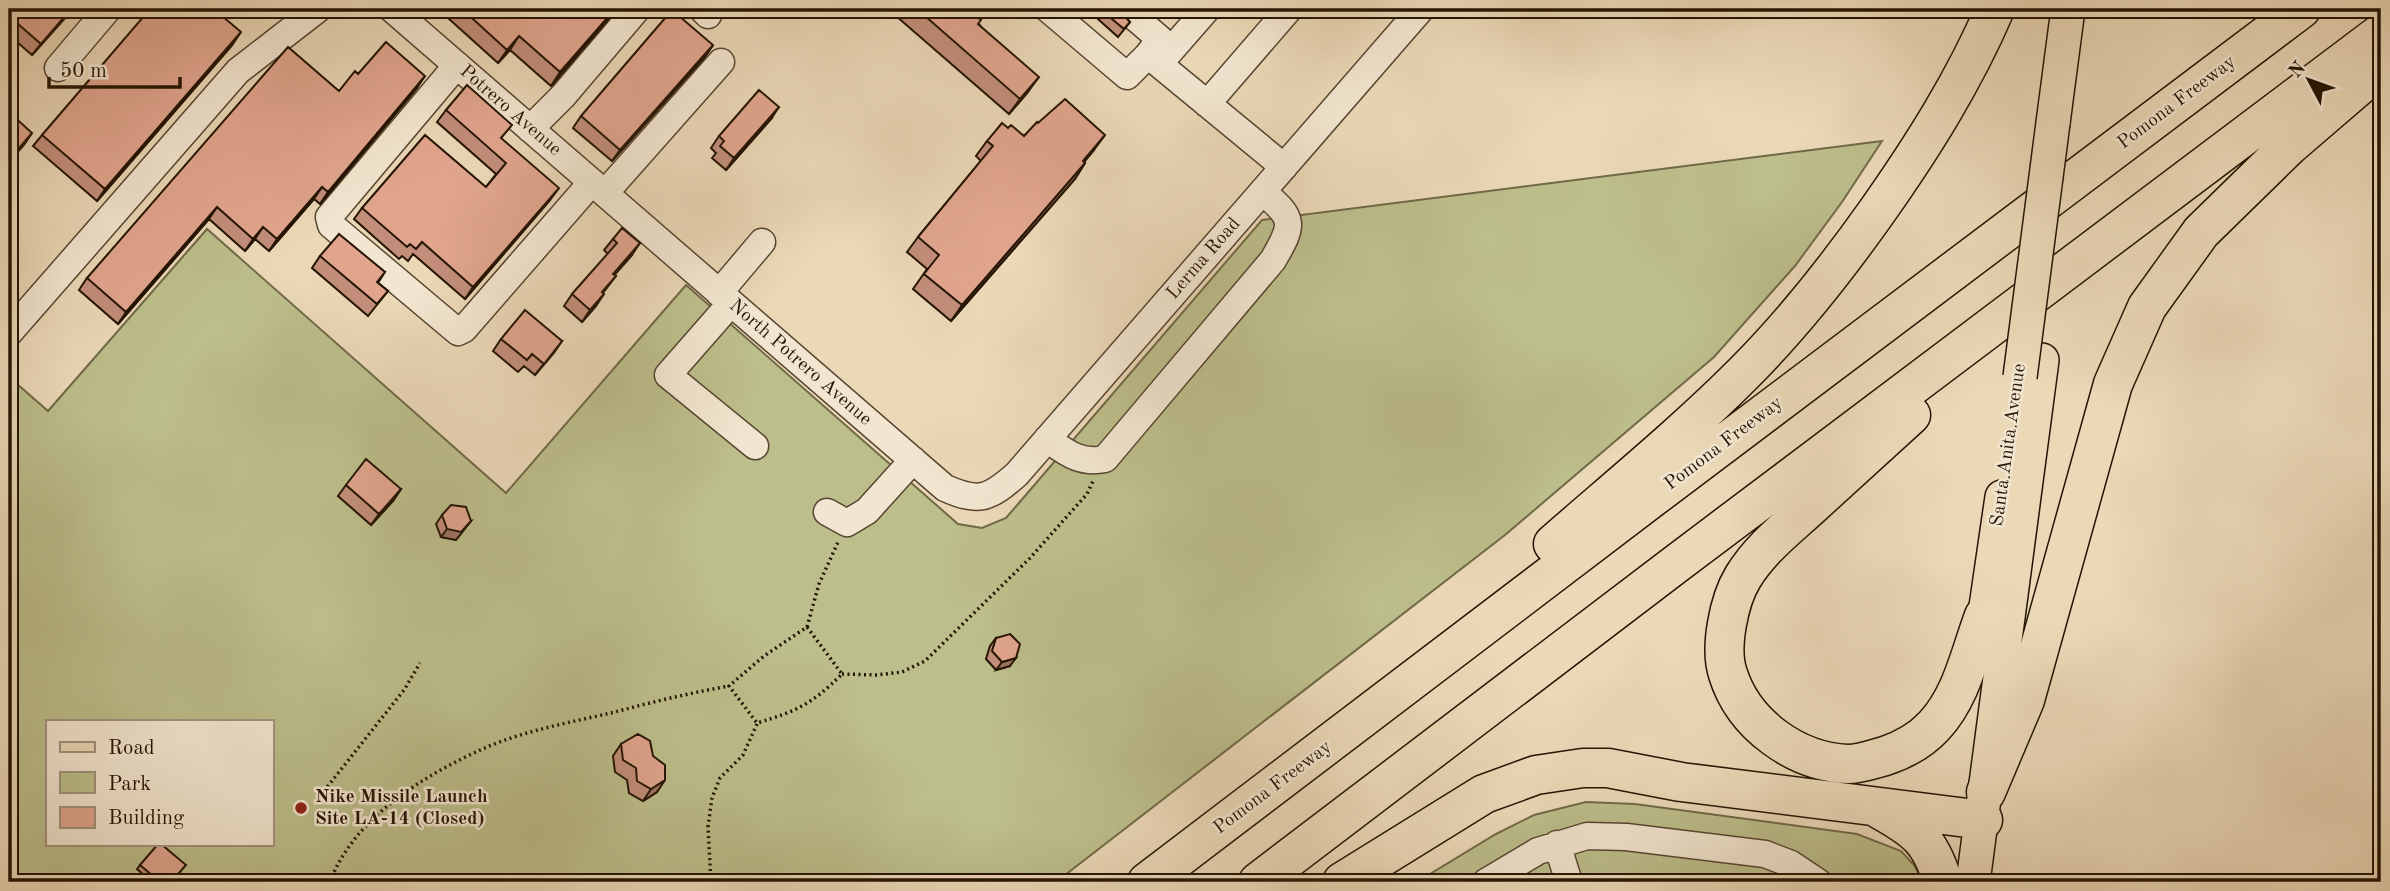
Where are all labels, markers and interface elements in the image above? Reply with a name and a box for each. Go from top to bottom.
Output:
scale bar [49,46,180,90]
north arrow [2274,46,2344,116]
street label: Pomona Freeway [2114,53,2240,153]
text: N [2286,58,2310,82]
text: 50 m [60,61,107,82]
street label: Potrero Avenue [456,62,564,160]
street label: Lerma Road [1164,214,1244,303]
street label: North Potrero Avenue [725,296,875,430]
street label: Santa Anita Avenue [1988,362,2030,528]
street label: Pomona Freeway [1661,394,1787,494]
legend [46,720,273,846]
text: Road [108,738,155,759]
street label: Pomona Freeway [1210,738,1336,838]
text: Park [108,774,151,795]
place label: Nike Missile Launch Site LA-14 (Closed) [315,788,488,829]
marker: Nike Missile Launch Site LA-14 (Closed) [293,800,309,816]
text: Building [108,808,185,829]

